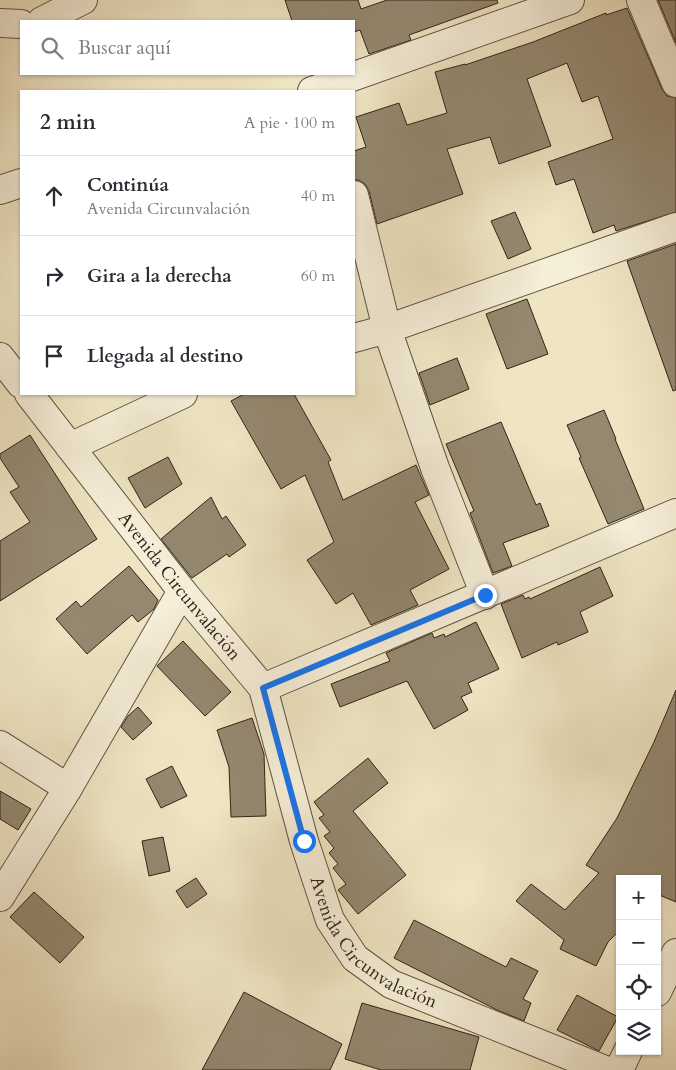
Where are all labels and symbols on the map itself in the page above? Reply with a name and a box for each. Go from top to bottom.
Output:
street label: Avenida Circunvalación [112,506,248,666]
route end [474,584,497,607]
route start [293,830,316,853]
street label: Avenida Circunvalación [304,873,442,1014]

